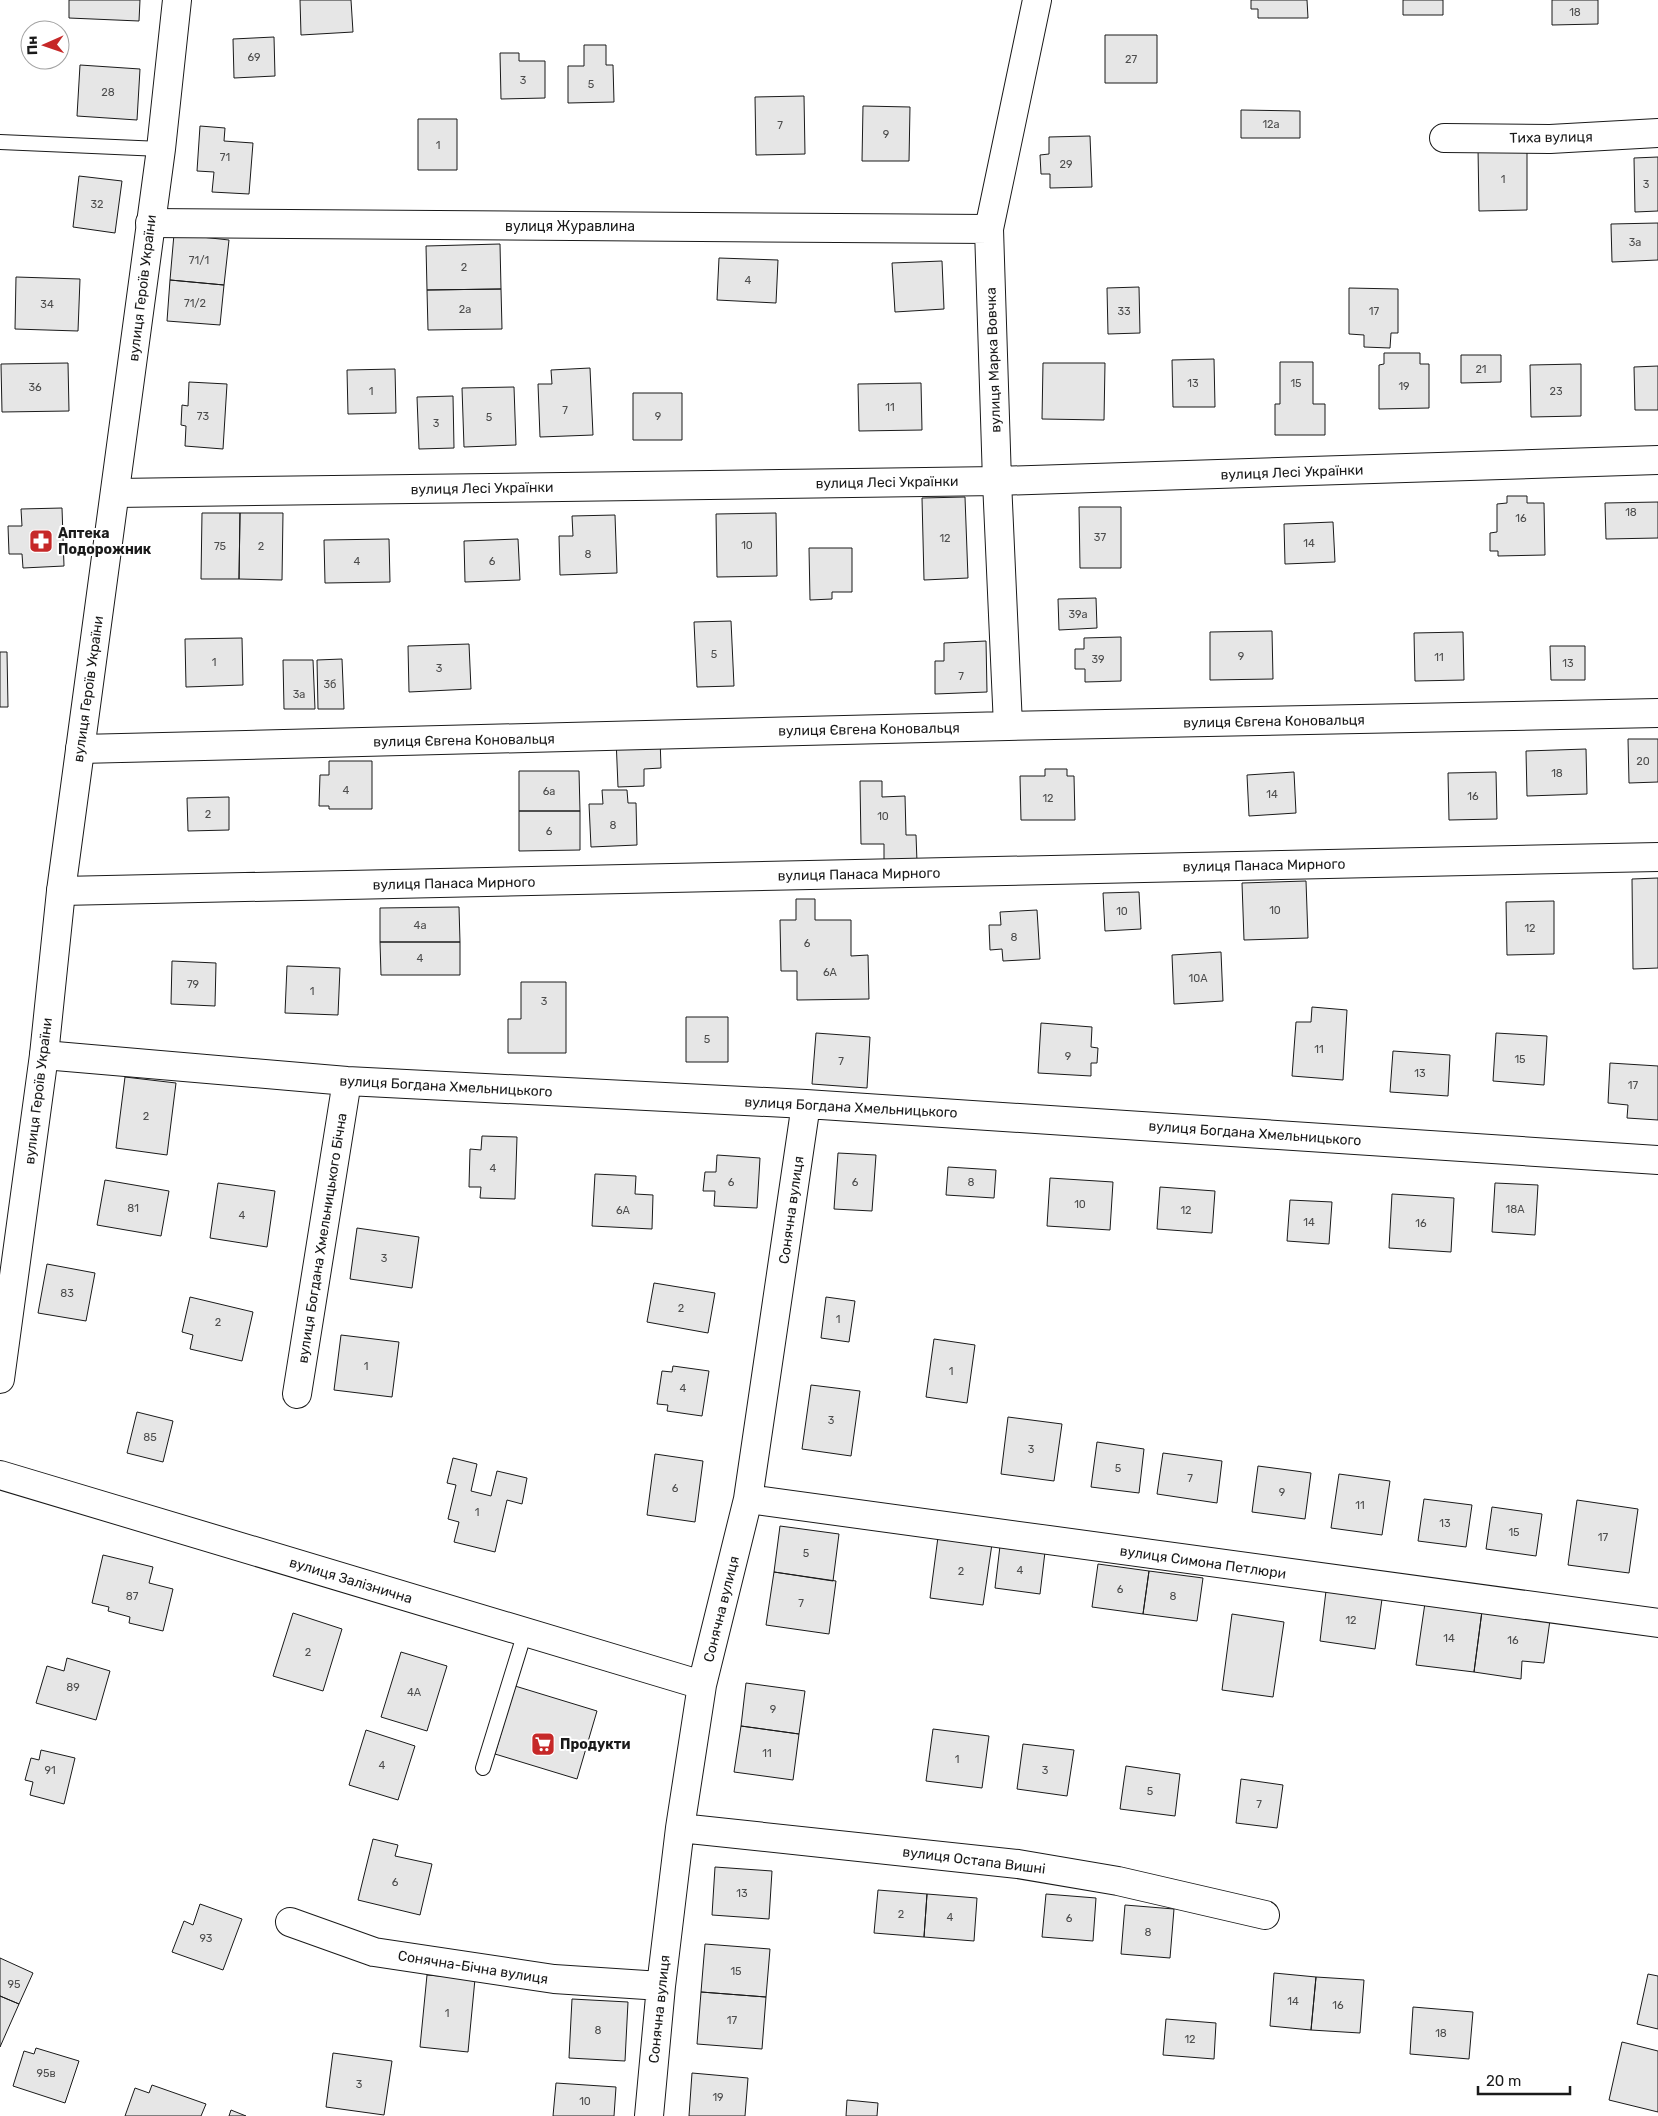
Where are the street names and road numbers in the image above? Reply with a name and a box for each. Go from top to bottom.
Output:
street label: Тиха вулиця [1509,128,1593,147]
street label: вулиця Героїв України [125,214,160,362]
street label: вулиця Журавлина [505,218,635,235]
street label: вулиця Марка Вовчка [982,287,1005,433]
street label: вулиця Лесі Українки [1220,462,1364,483]
street label: вулиця Лесі Українки [815,473,959,492]
street label: вулиця Лесі Українки [410,479,554,498]
street label: вулиця Героїв України [70,615,107,763]
street label: вулиця Євгена Коновальця [1183,711,1365,732]
street label: вулиця Євгена Коновальця [778,719,960,740]
street label: вулиця Євгена Коновальця [373,730,555,751]
street label: вулиця Панаса Мирного [1182,856,1346,875]
street label: вулиця Панаса Мирного [777,865,941,884]
street label: вулиця Панаса Мирного [372,874,536,893]
street label: вулиця Героїв України [21,1017,56,1165]
street label: вулиця Богдана Хмельницького [339,1072,553,1101]
street label: вулиця Богдана Хмельницького [744,1093,958,1122]
street label: вулиця Богдана Хмельницького Бічна [294,1112,351,1364]
street label: вулиця Богдана Хмельницького [1148,1118,1362,1149]
street label: Сонячна вулиця [775,1155,807,1265]
street label: вулиця Симона Петлюри [1119,1542,1287,1583]
street label: вулиця Залізнична [287,1554,414,1607]
street label: Сонячна вулиця [700,1554,743,1664]
street label: вулиця Остапа Вишні [902,1843,1046,1878]
street label: Сонячна-Бічна вулиця [397,1947,549,1988]
street label: Сонячна вулиця [645,1954,674,2064]

